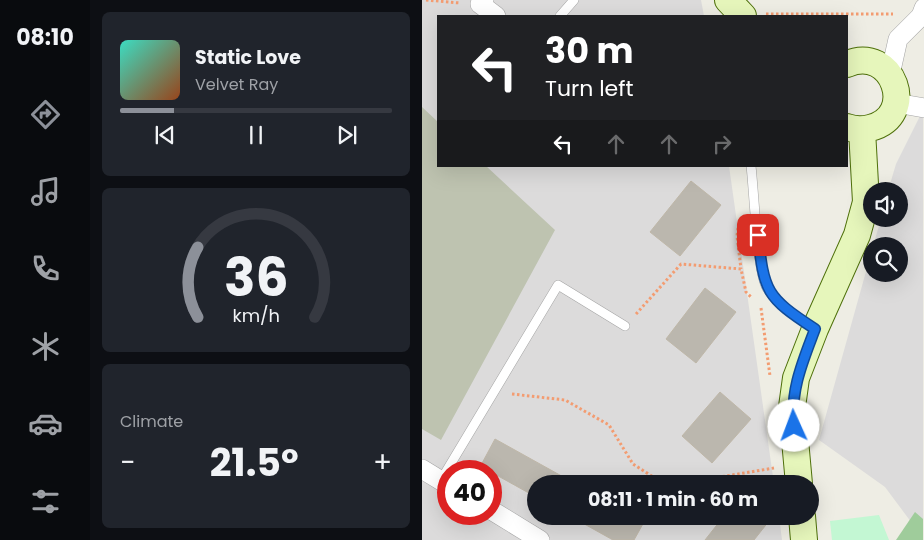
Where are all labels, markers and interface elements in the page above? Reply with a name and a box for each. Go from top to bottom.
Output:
text: 08:10 [16,22,74,53]
text: 30 m [545,26,633,75]
icon: left [462,35,527,100]
text: Static Love [195,44,301,71]
text: Velvet Ray [195,73,278,96]
text: Turn left [545,73,633,104]
icon: directions [28,97,63,132]
icon: previous [151,121,179,149]
icon: pause [242,121,270,149]
icon: next [333,121,361,149]
icon: left [549,130,577,158]
icon: ahead [602,130,630,158]
icon: ahead [655,130,683,158]
icon: right [708,130,736,158]
icon: music [28,174,63,209]
map controls [863,182,908,282]
button: sound [863,182,908,227]
pin [737,214,779,256]
icon: arrive [744,221,772,249]
button: search [863,237,908,282]
text: 36 [224,241,288,314]
icon: phone [28,251,63,286]
text: km/h [232,303,280,328]
icon: climate [28,329,63,364]
position arrow [767,399,819,451]
icon: car [28,406,63,441]
text: Climate [120,410,183,433]
text: 21.5° [210,436,299,489]
text: − [120,443,135,482]
text: + [373,443,392,482]
speed limit sign: 40 [437,460,502,525]
icon: filters [28,484,63,519]
text: 08:11 · 1 min · 60 m [588,486,758,513]

